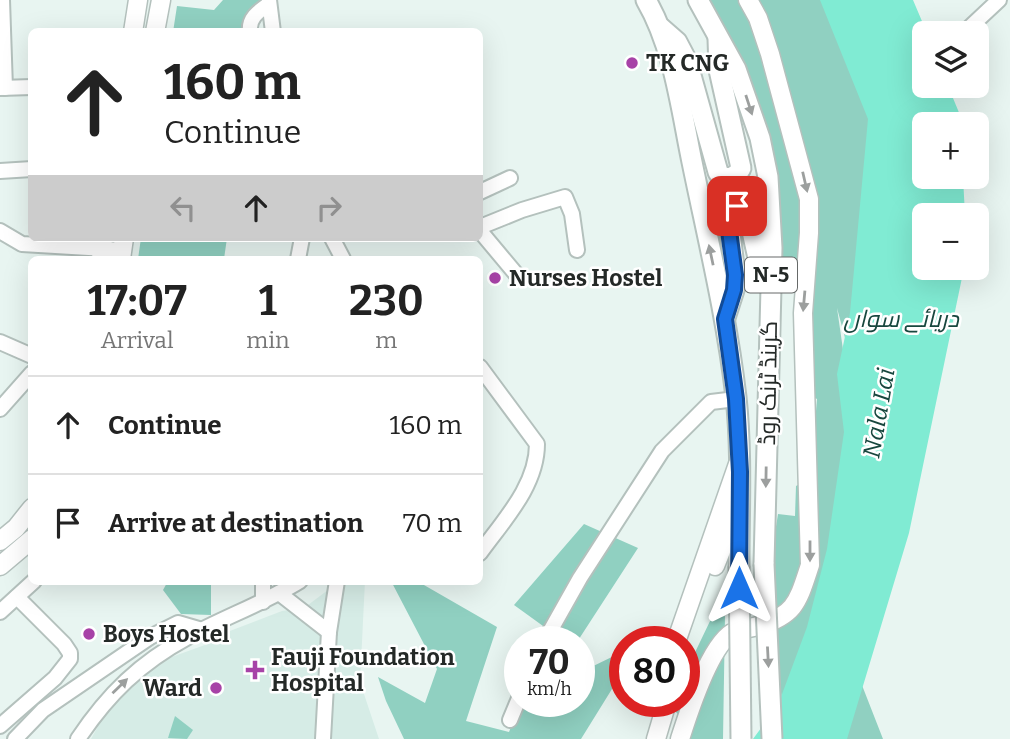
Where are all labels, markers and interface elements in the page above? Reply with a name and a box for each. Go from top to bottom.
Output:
map controls [912,21,989,280]
button: layers [912,21,989,98]
place label: TK CNG [646,49,730,77]
text: 160 m [164,53,301,112]
marker: TK CNG [624,55,640,71]
icon: ahead [49,56,140,147]
one-way arrow [745,95,755,116]
button: + [912,112,989,189]
text: Continue [164,113,301,151]
one-way arrow [800,171,811,193]
pin [707,176,767,236]
icon: arrive [718,187,756,225]
icon: left [164,189,202,227]
icon: ahead [237,189,275,227]
icon: right [310,189,348,227]
button: − [912,203,989,280]
one-way arrow [706,244,717,266]
road number: N-5 [745,258,797,292]
place label: Nurses Hostel [509,264,662,292]
marker: Nurses Hostel [487,270,503,286]
text: 17:07 [87,276,187,326]
text: 1 [259,276,277,326]
text: 230 [349,276,424,326]
one-way arrow [798,290,809,312]
water label: دریائے سواں [843,305,960,333]
street label: گرینڈ ٹرنک روڈ [753,321,783,445]
text: Arrival [101,326,174,354]
text: min [246,326,290,354]
text: m [375,326,397,354]
water label: Nala Lai [857,366,901,460]
icon: ahead [49,406,87,444]
text: Continue [108,410,222,441]
text: 160 m [390,410,462,441]
one-way arrow [760,466,772,488]
icon: arrive [49,504,87,542]
text: Arrive at destination [108,508,363,539]
text: 70 m [403,508,462,539]
one-way arrow [804,540,816,562]
position arrow [702,551,776,625]
place label: Boys Hostel [103,620,229,648]
marker: Boys Hostel [81,626,97,642]
speed limit sign: 80 [609,626,700,717]
text: 70 [529,641,570,683]
place label: Fauji Foundation Hospital [271,643,455,697]
one-way arrow [763,646,774,668]
marker: Fauji Foundation Hospital [245,660,265,680]
place label: Ward [143,674,202,702]
one-way arrow [111,678,128,694]
text: km/h [527,678,572,700]
marker: Ward [208,680,224,696]

